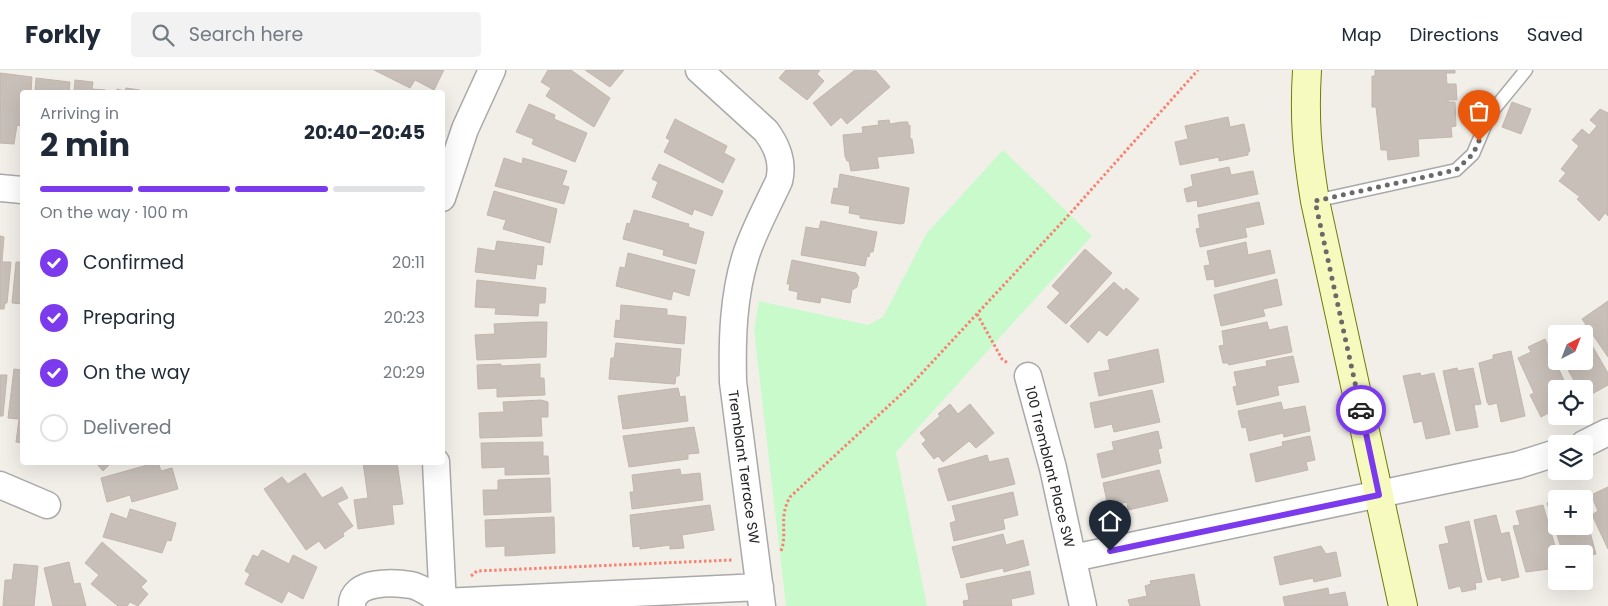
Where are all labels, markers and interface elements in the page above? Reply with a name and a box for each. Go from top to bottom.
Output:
search box [131,12,481,57]
text: Forkly [25,18,101,51]
icon: search [149,21,177,49]
text: Search here [189,21,303,48]
text: Map [1342,22,1381,47]
text: Directions [1409,22,1499,47]
text: Saved [1527,22,1583,47]
pin [1458,90,1500,141]
icon: bag [1465,97,1493,125]
text: Arriving in [40,102,119,125]
text: 20:40–20:45 [304,119,425,146]
text: 2 min [40,122,130,167]
text: On the way · 100 m [40,201,188,224]
icon: check [40,249,68,277]
text: Confirmed [83,249,184,276]
text: 20:11 [392,251,425,274]
icon: check [40,304,68,332]
text: Preparing [83,304,175,331]
text: 20:23 [384,306,425,329]
north arrow [1548,325,1592,370]
map controls [1548,325,1593,590]
icon: check [40,359,68,387]
text: On the way [83,359,190,386]
text: 20:29 [383,361,425,384]
button: locate [1548,380,1593,425]
street label: 100 Tremblant Place SW [1020,384,1080,550]
courier [1336,385,1386,435]
street label: Tremblant Terrace SW [723,389,765,545]
icon: car [1347,396,1375,424]
text: Delivered [83,414,172,441]
button: layers [1548,435,1593,480]
button: + [1548,490,1593,535]
pin [1089,500,1131,551]
icon: home [1096,507,1124,535]
button: − [1548,545,1593,590]

